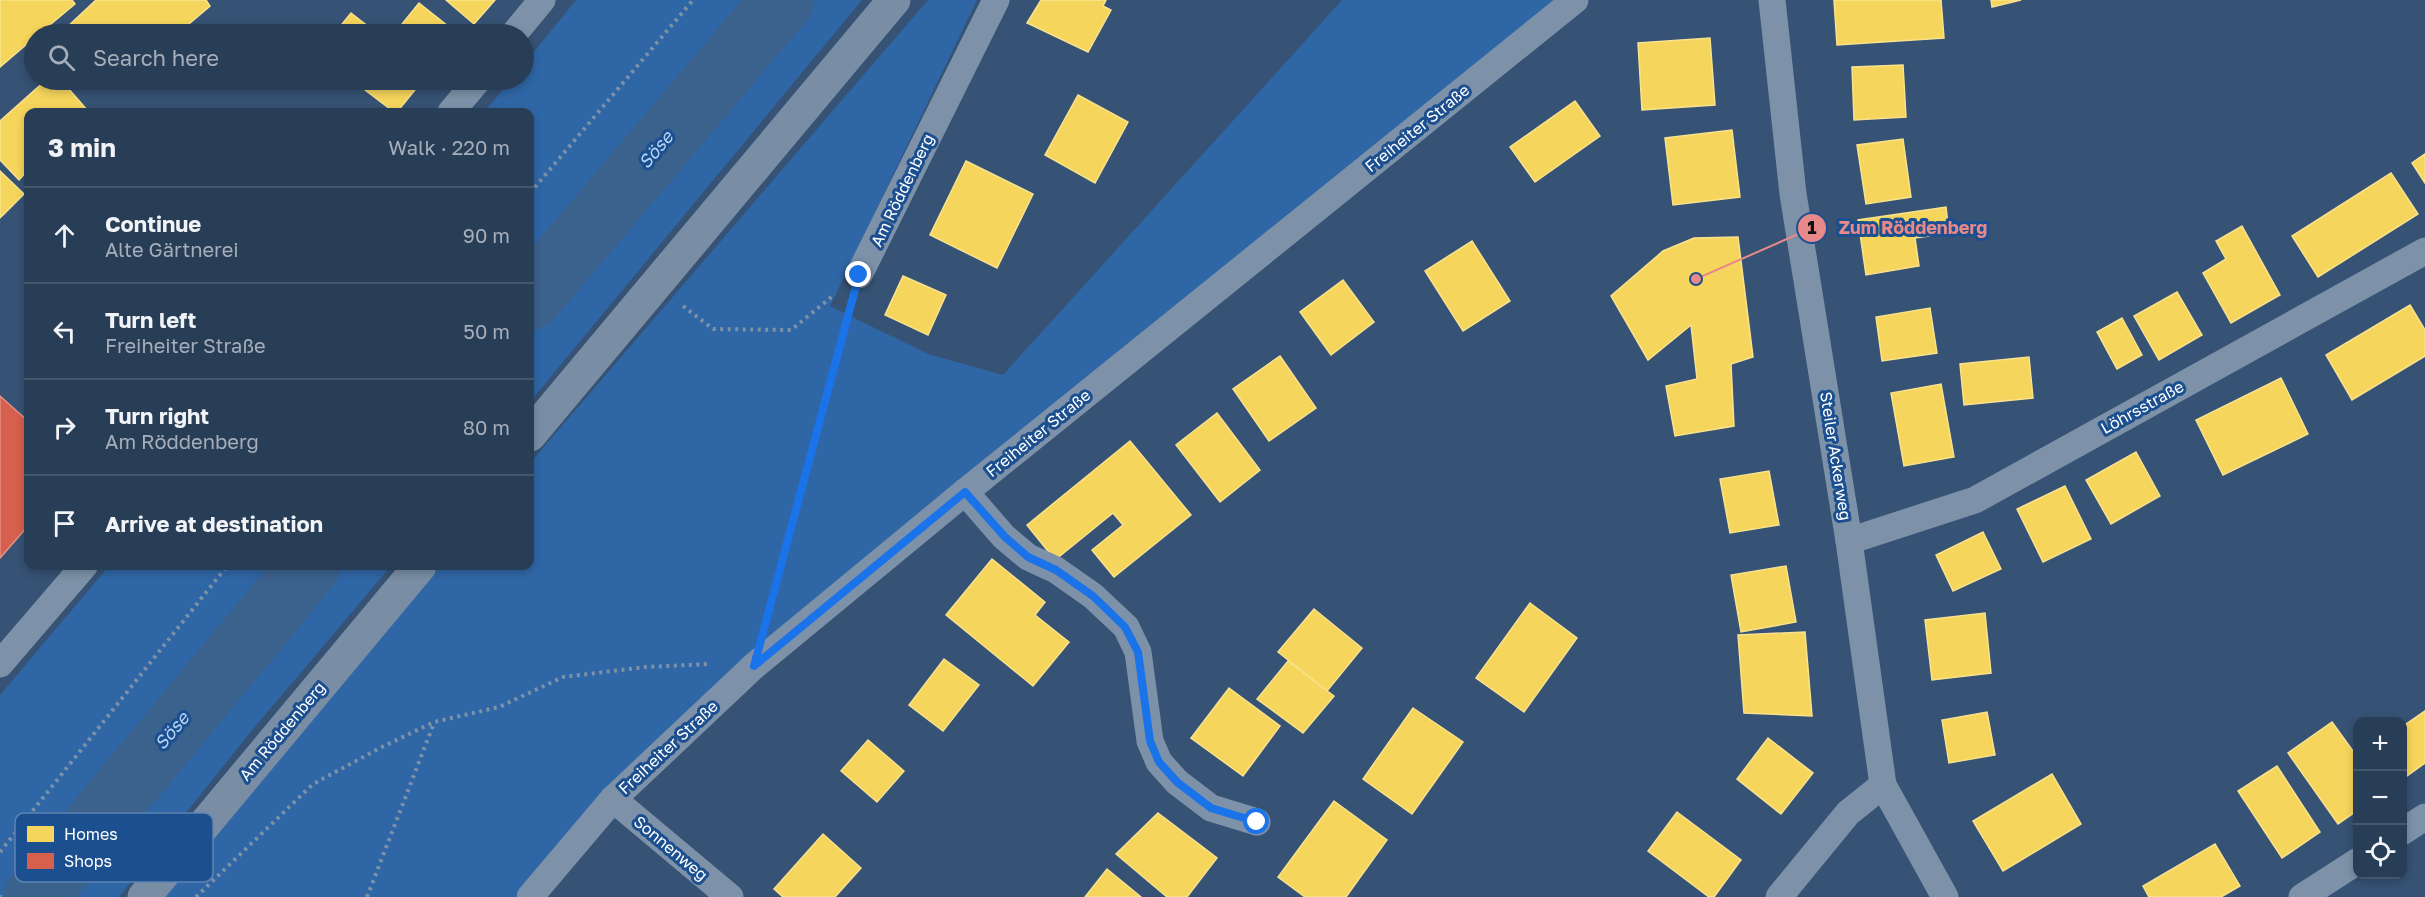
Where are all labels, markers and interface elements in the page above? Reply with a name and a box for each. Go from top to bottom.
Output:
search box [24,24,534,90]
icon: search [45,41,78,74]
text: Search here [93,44,219,71]
street label: Freiheiter Straße [1361,80,1473,176]
water label: Söse [633,125,678,173]
street label: Am Röddenberg [866,130,938,250]
text: 3 min [48,132,116,163]
text: Walk · 220 m [388,135,510,159]
text: Continue [105,210,201,237]
callout: Zum Röddenberg [1797,210,1999,246]
text: 1 [1807,216,1817,238]
text: Zum Röddenberg [1839,216,1987,238]
icon: ahead [48,219,81,252]
text: 90 m [463,223,510,247]
text: Alte Gärtnerei [105,237,239,261]
route end [845,261,871,287]
text: Turn left [105,306,196,333]
icon: left [48,315,81,348]
text: 50 m [463,319,510,343]
text: Freiheiter Straße [105,333,266,357]
street label: Löhrsstraße [2097,376,2187,438]
street label: Freiheiter Straße [982,385,1094,481]
street label: Steiler Ackerweg [1816,390,1856,522]
text: Turn right [105,402,209,429]
icon: right [48,411,81,444]
text: 80 m [463,415,510,439]
text: Am Röddenberg [105,429,259,453]
icon: arrive [48,507,81,540]
text: Arrive at destination [105,510,323,537]
street label: Am Röddenberg [235,677,329,785]
street label: Freiheiter Straße [614,696,722,798]
water label: Söse [149,706,194,754]
map controls [2353,717,2407,879]
button: + [2353,717,2407,771]
button: − [2353,771,2407,825]
route start [1243,808,1269,834]
street label: Sonnenweg [630,811,712,885]
legend [15,813,213,882]
text: Homes [64,824,118,844]
button: locate [2353,825,2407,879]
text: Shops [64,851,112,871]

